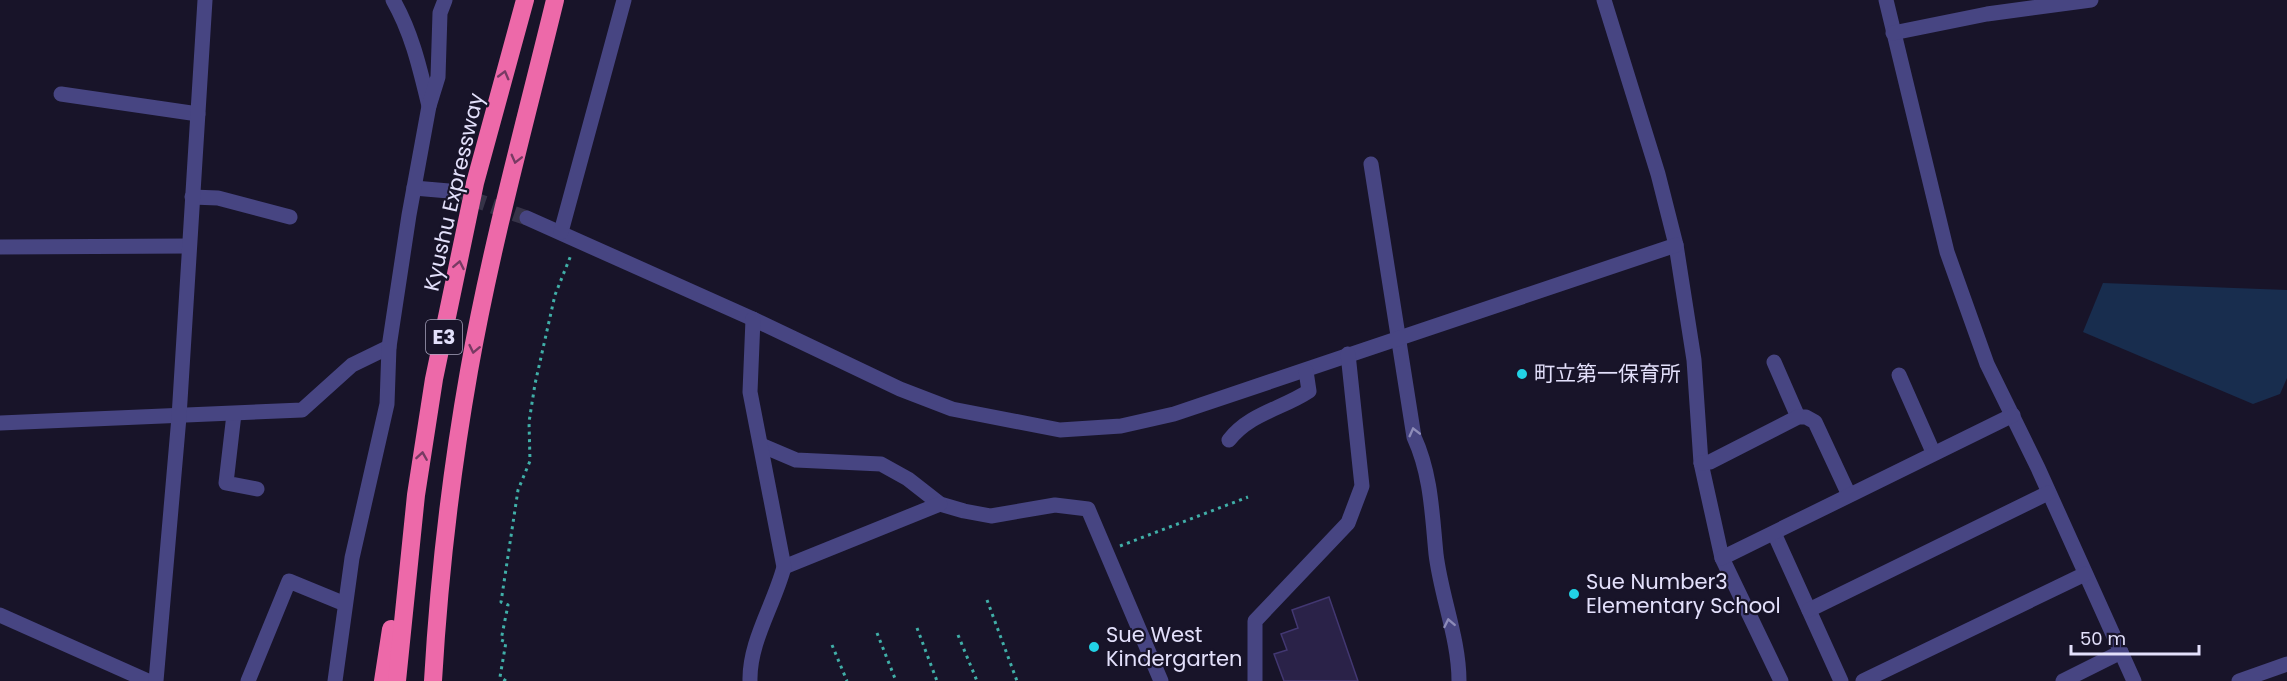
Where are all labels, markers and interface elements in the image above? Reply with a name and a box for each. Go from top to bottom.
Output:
one-way arrow [497,70,509,81]
street label: Kyushu Expressway [417,90,490,294]
one-way arrow [510,153,523,163]
one-way arrow [452,260,465,270]
road number: E3 [426,320,462,354]
one-way arrow [468,344,481,354]
place label: 町立第一保育所 [1534,359,1681,388]
marker: 町立第一保育所 [1515,367,1529,381]
one-way arrow [1409,428,1422,438]
one-way arrow [415,451,428,461]
place label: Sue Number3 Elementary School [1586,567,1781,620]
marker: Sue Number3 Elementary School [1567,587,1581,601]
scale bar [2071,618,2198,656]
one-way arrow [1443,619,1456,629]
place label: Sue West Kindergarten [1106,620,1243,673]
text: 50 m [2080,626,2126,651]
marker: Sue West Kindergarten [1087,640,1101,654]

